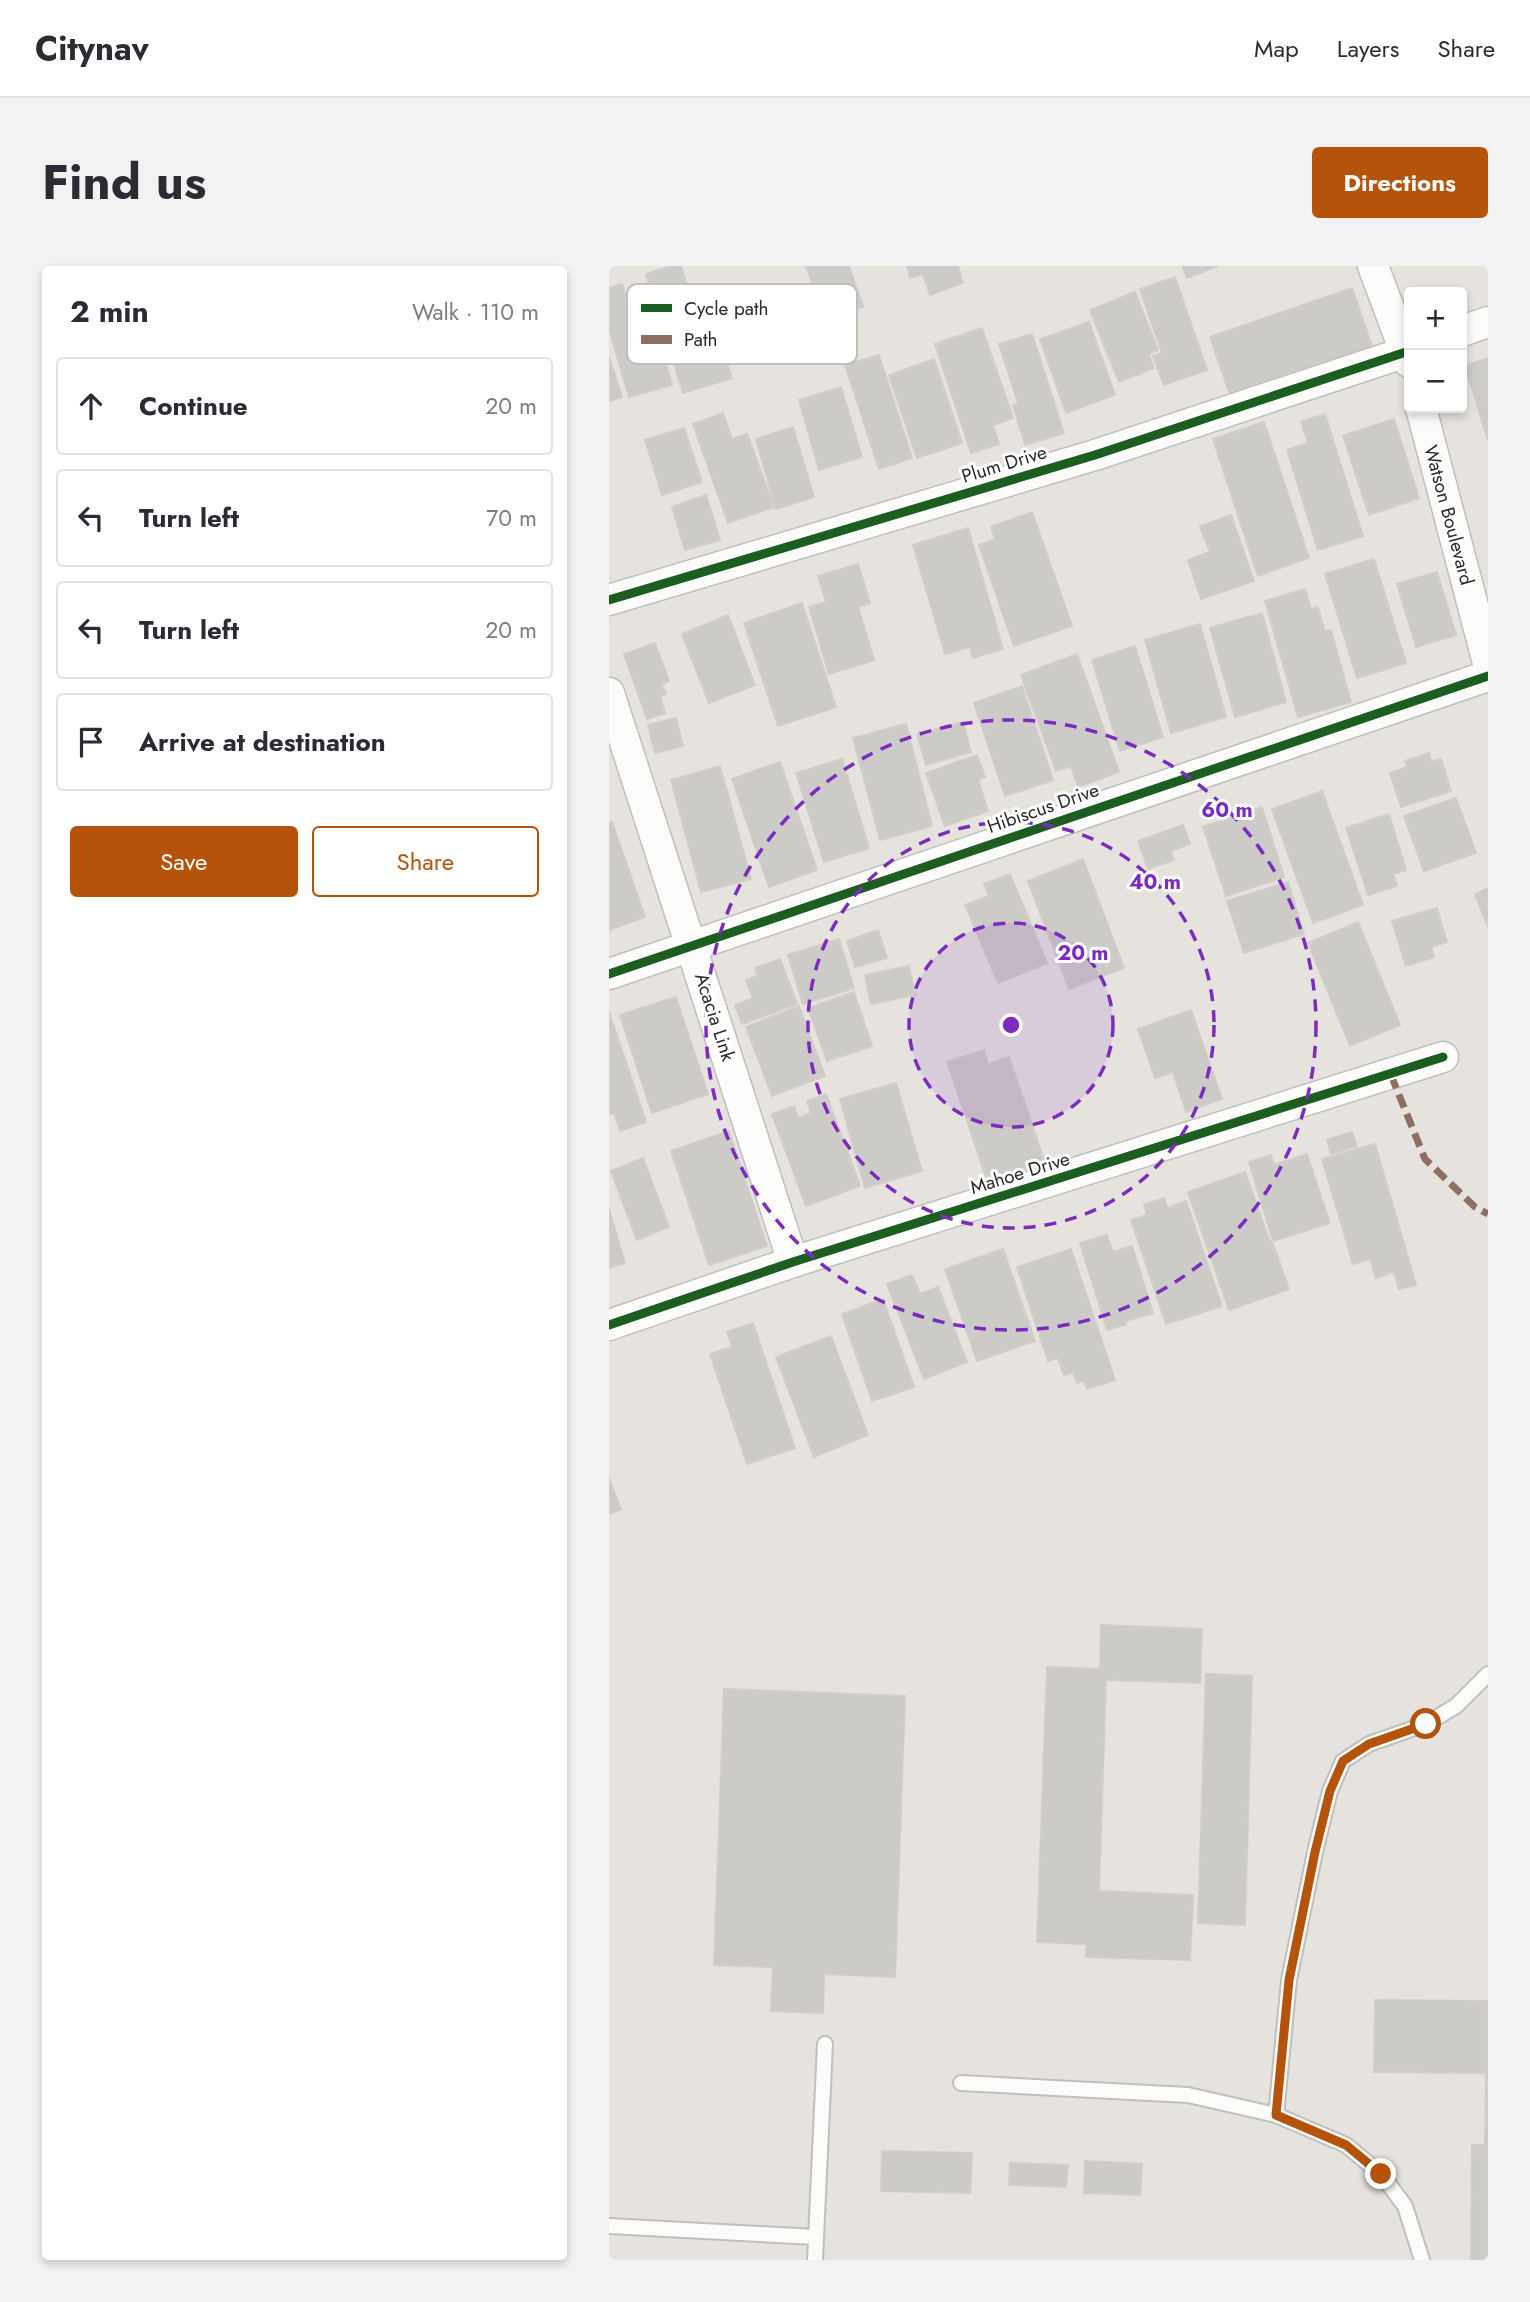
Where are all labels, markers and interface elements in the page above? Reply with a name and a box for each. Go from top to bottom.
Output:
text: Citynav [35,25,149,72]
text: Map [1254,31,1299,66]
text: Layers [1337,31,1399,66]
text: Share [1437,31,1495,66]
text: Find us [42,147,206,217]
button: Directions [1312,147,1488,218]
legend [627,284,857,364]
map controls [1404,287,1467,413]
button: + [1404,287,1467,350]
text: 2 min [70,290,149,333]
text: Walk · 110 m [412,295,539,329]
text: Cycle path [684,295,769,322]
text: Path [684,326,718,353]
button: − [1404,350,1467,413]
icon: ahead [72,387,110,425]
text: Continue [139,387,248,425]
text: 20 m [485,389,537,423]
street label: Plum Drive [958,438,1050,490]
street label: Watson Boulevard [1417,442,1481,588]
icon: left [72,499,110,537]
text: Turn left [139,499,239,537]
text: 70 m [486,501,537,535]
icon: left [72,611,110,649]
text: Turn left [139,611,239,649]
text: 20 m [485,613,537,647]
icon: arrive [72,723,110,761]
text: Arrive at destination [139,723,386,761]
street label: Hibiscus Drive [983,776,1103,840]
text: 60 m [1201,795,1253,825]
button: Save [70,826,298,897]
button: Share [312,826,539,897]
text: 40 m [1129,867,1181,897]
text: 20 m [1057,938,1109,968]
street label: Acacia Link [688,969,742,1065]
centre of rings [999,1013,1023,1037]
street label: Mahoe Drive [967,1145,1073,1201]
route start [1410,1708,1441,1739]
route end [1365,2158,1396,2189]

